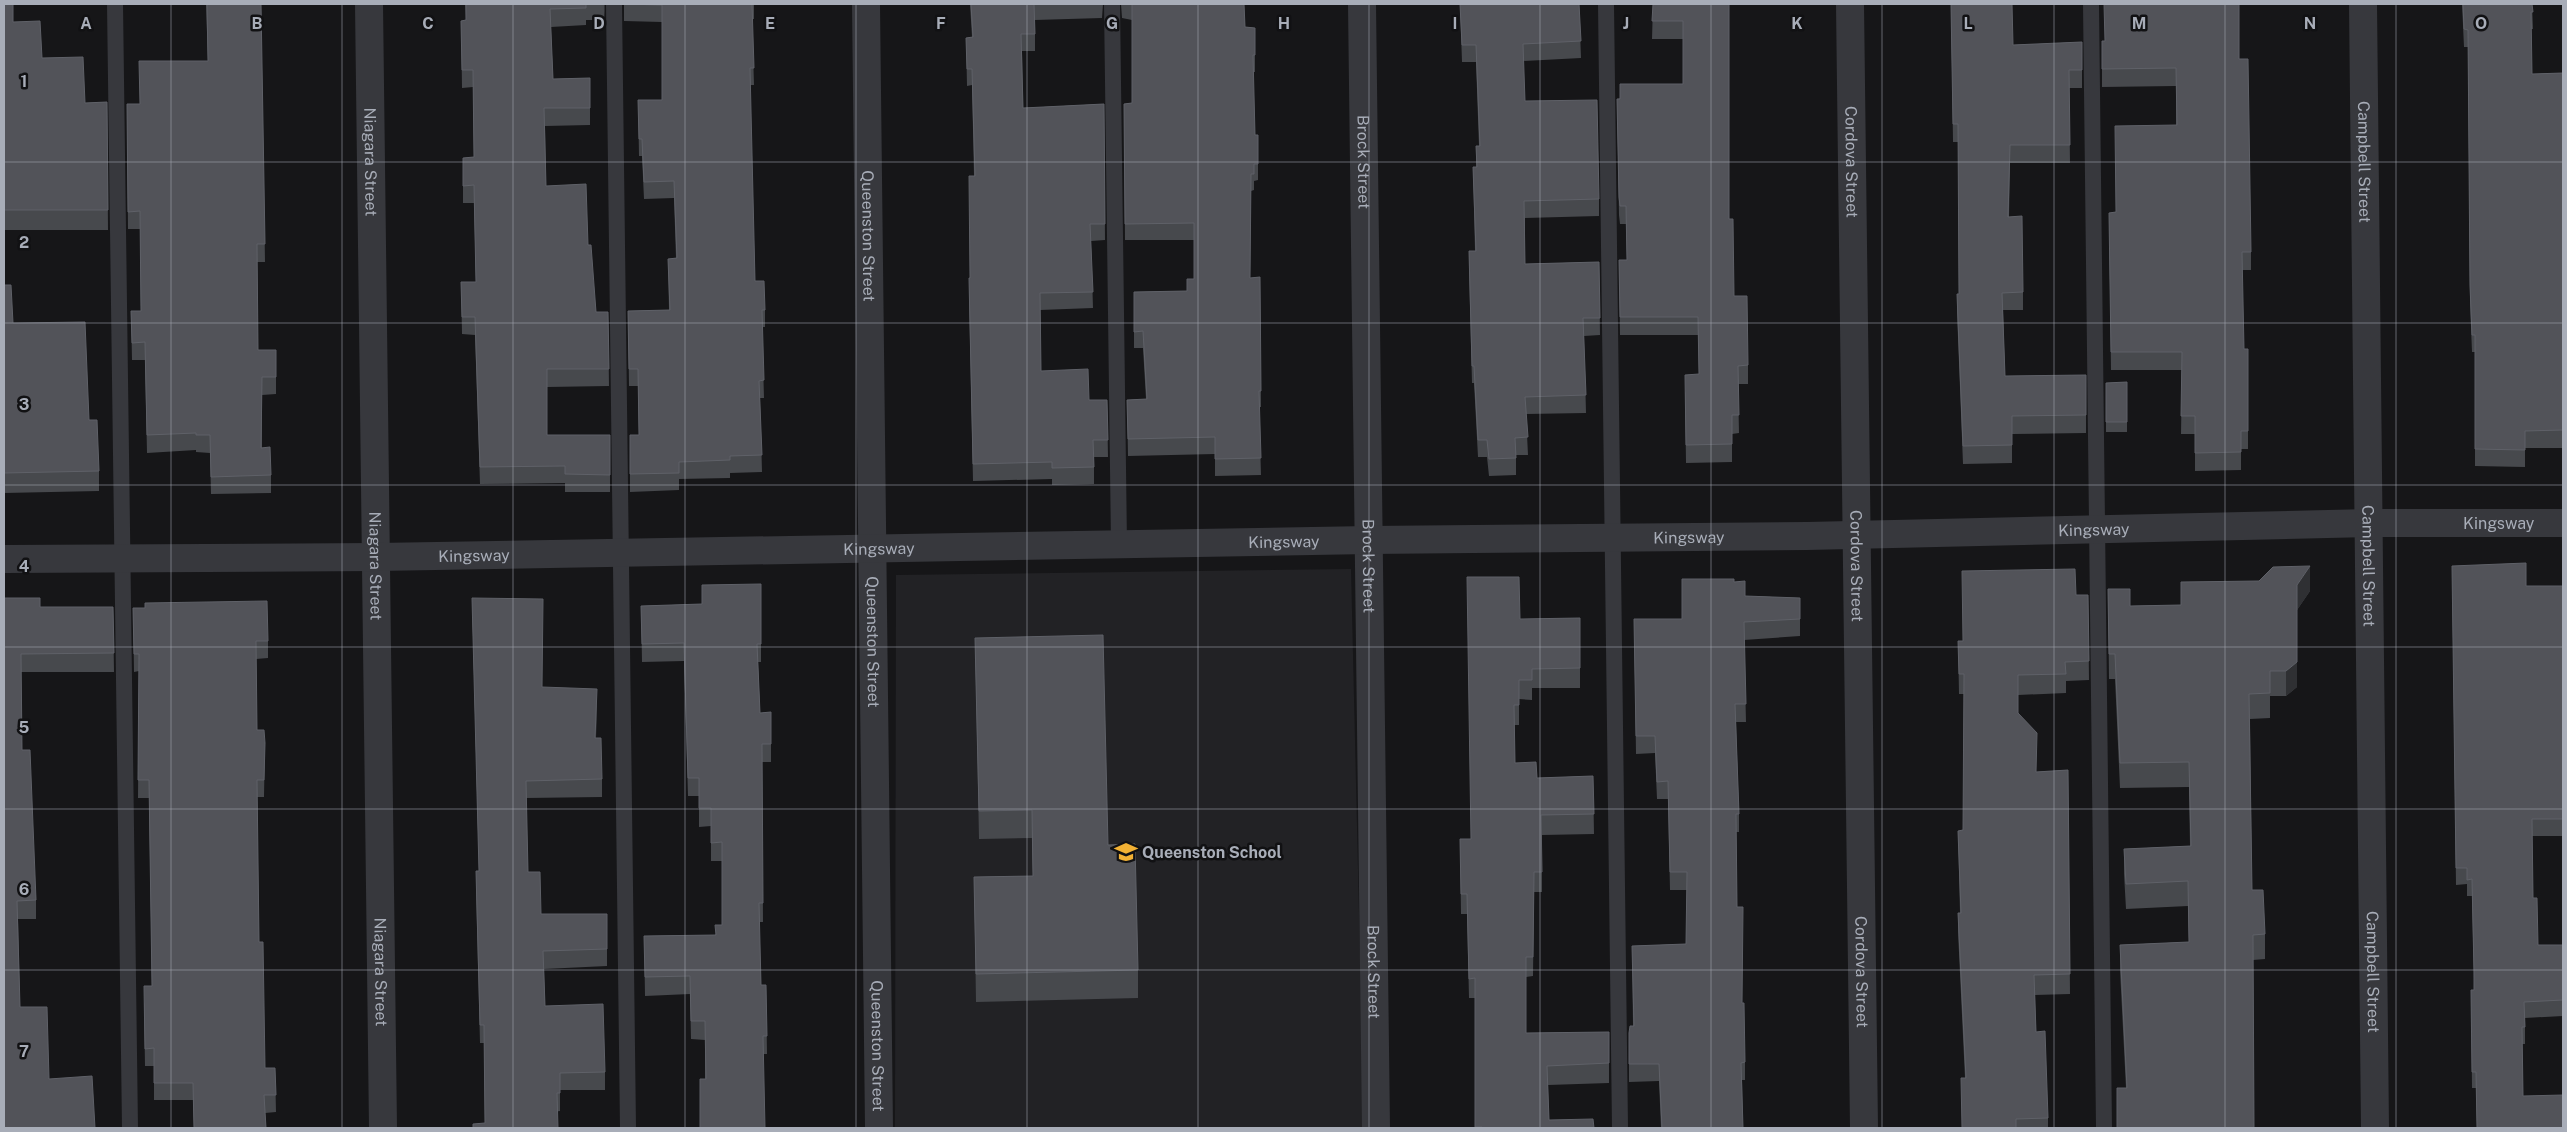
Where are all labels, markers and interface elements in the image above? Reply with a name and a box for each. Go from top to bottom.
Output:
text: A [80,14,92,33]
text: B [252,14,263,33]
text: C [422,14,434,33]
text: D [593,14,605,33]
text: E [765,14,775,33]
text: F [936,14,946,33]
text: G [1106,14,1118,33]
text: H [1278,14,1290,33]
text: I [1453,14,1457,33]
text: J [1623,14,1629,33]
text: K [1791,14,1803,33]
text: L [1963,14,1973,33]
text: M [2132,14,2146,33]
text: N [2304,14,2316,33]
text: O [2475,14,2487,33]
text: 1 [21,72,27,91]
street label: Campbell Street [2354,101,2374,223]
street label: Cordova Street [1841,106,1862,218]
street label: Niagara Street [360,107,381,217]
street label: Brock Street [1353,115,1374,209]
street label: Queenston Street [858,170,878,302]
text: 2 [19,233,29,252]
text: 3 [19,395,29,414]
street label: Campbell Street [2358,505,2379,627]
street label: Cordova Street [1846,510,1867,622]
street label: Niagara Street [365,511,386,621]
street label: Kingsway [2463,514,2535,533]
street label: Brock Street [1358,519,1379,613]
street label: Kingsway [2058,520,2130,540]
street label: Kingsway [1653,528,1725,547]
street label: Kingsway [1248,532,1320,552]
street label: Kingsway [843,539,915,559]
street label: Kingsway [438,546,510,566]
text: 4 [19,557,30,576]
street label: Queenston Street [863,576,883,708]
text: 5 [19,718,30,737]
school or university icon: Queenston School [1113,839,1139,865]
place label: Queenston School [1142,843,1282,862]
text: 6 [19,880,29,899]
street label: Campbell Street [2363,911,2383,1033]
street label: Cordova Street [1851,916,1872,1028]
street label: Niagara Street [370,917,391,1027]
street label: Brock Street [1363,925,1384,1019]
street label: Queenston Street [867,980,888,1112]
text: 7 [19,1042,29,1061]

